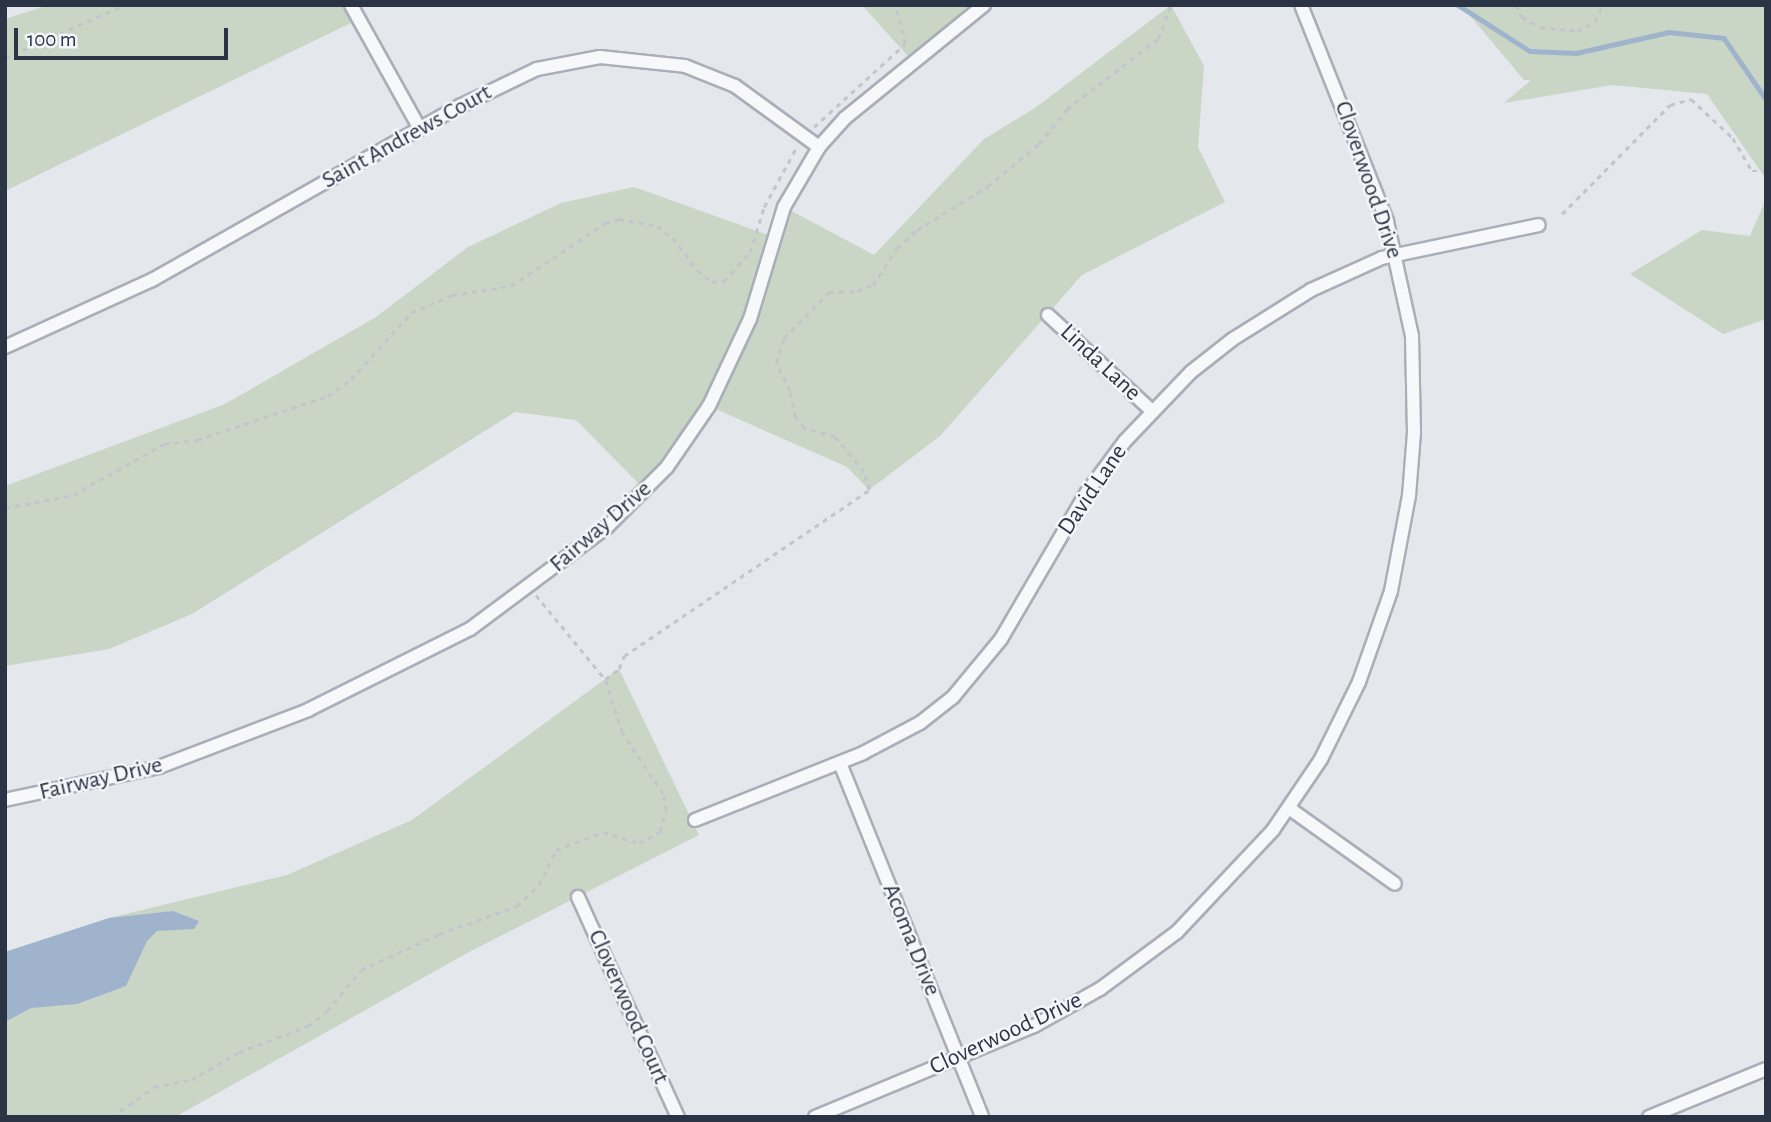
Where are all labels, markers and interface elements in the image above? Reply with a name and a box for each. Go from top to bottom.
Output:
scale bar [18,14,231,58]
text: 100 m [27,29,77,50]
street label: Saint Andrews Court [317,79,497,195]
street label: Cloverwood Drive [1328,98,1408,262]
street label: Linda Lane [1054,318,1146,408]
street label: David Lane [1052,439,1134,541]
street label: Fairway Drive [544,475,658,579]
street label: Fairway Drive [37,751,165,807]
street label: Acoma Drive [875,880,947,1000]
street label: Cloverwood Court [581,925,675,1089]
street label: Cloverwood Drive [925,986,1087,1082]

